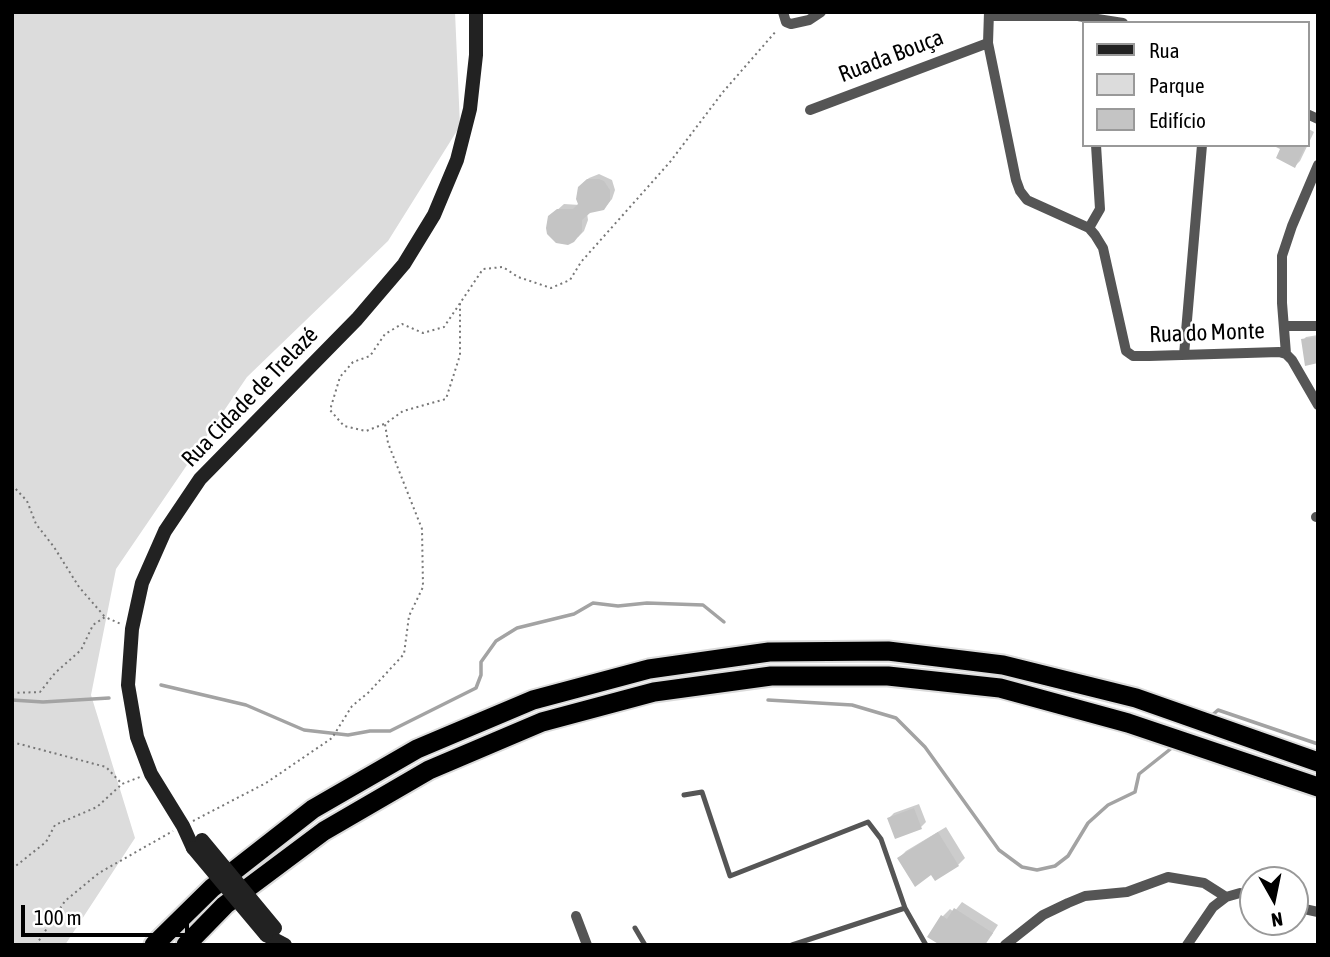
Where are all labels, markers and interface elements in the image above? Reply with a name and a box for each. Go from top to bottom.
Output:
legend [1082,21,1309,147]
street label: Ruada Bouça [835,23,947,89]
text: Rua [1149,38,1179,62]
text: Parque [1149,73,1204,97]
text: Edifício [1149,108,1206,132]
street label: Rua do Monte [1149,317,1265,349]
street label: Rua Cidade de Trelazé [176,321,324,473]
north arrow [1239,866,1309,936]
scale bar [24,890,192,934]
text: 100 m [34,905,82,929]
text: N [1270,908,1284,932]

